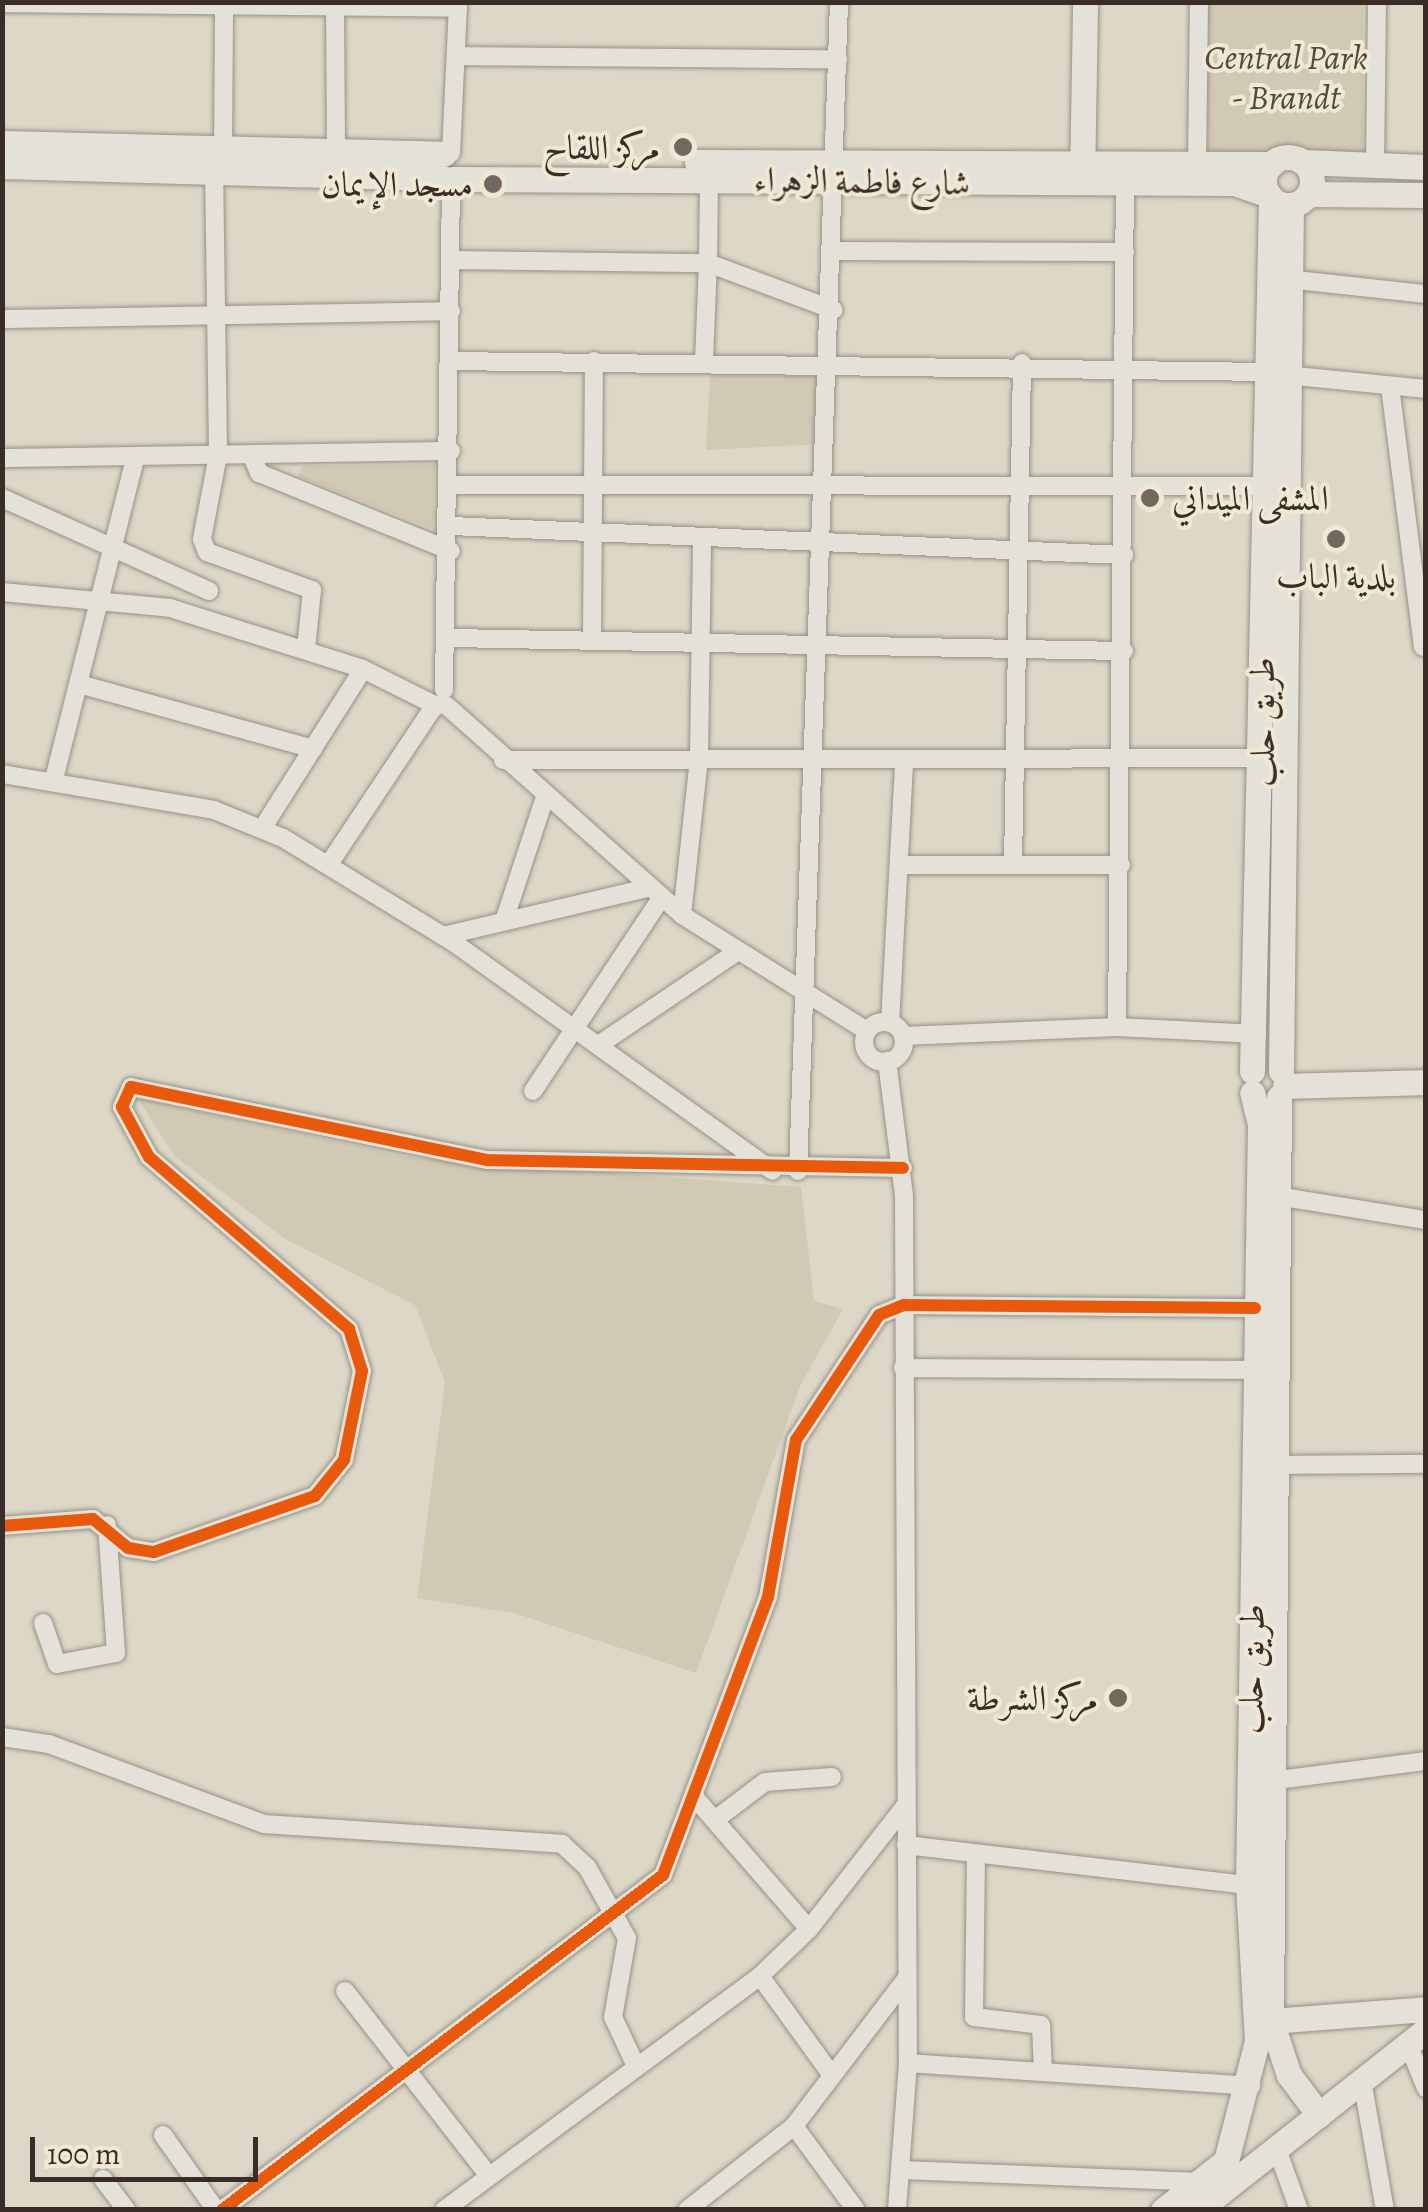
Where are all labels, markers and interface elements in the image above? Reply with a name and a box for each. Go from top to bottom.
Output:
park label: Central Park - Brandt [1204,36,1368,118]
place label: مركز اللقاح [543,126,660,168]
marker: مركز اللقاح [670,134,696,160]
street label: شارع فاطمة الزهراء [753,158,971,204]
place label: مسجد الإيمان [321,163,473,205]
marker: مسجد الإيمان [482,173,504,195]
place label: المشفى الميداني [1172,477,1329,519]
marker: المشفى الميداني [1137,485,1163,511]
marker: بلدية الباب [1325,528,1347,550]
place label: بلدية الباب [1276,555,1396,597]
street label: طريق حلب [1241,657,1283,787]
street label: طريق حلب [1229,1604,1273,1734]
place label: مركز الشرطة [967,1677,1098,1719]
marker: مركز الشرطة [1107,1687,1129,1709]
scale bar [35,2117,262,2179]
text: 100 m [47,2134,120,2174]

